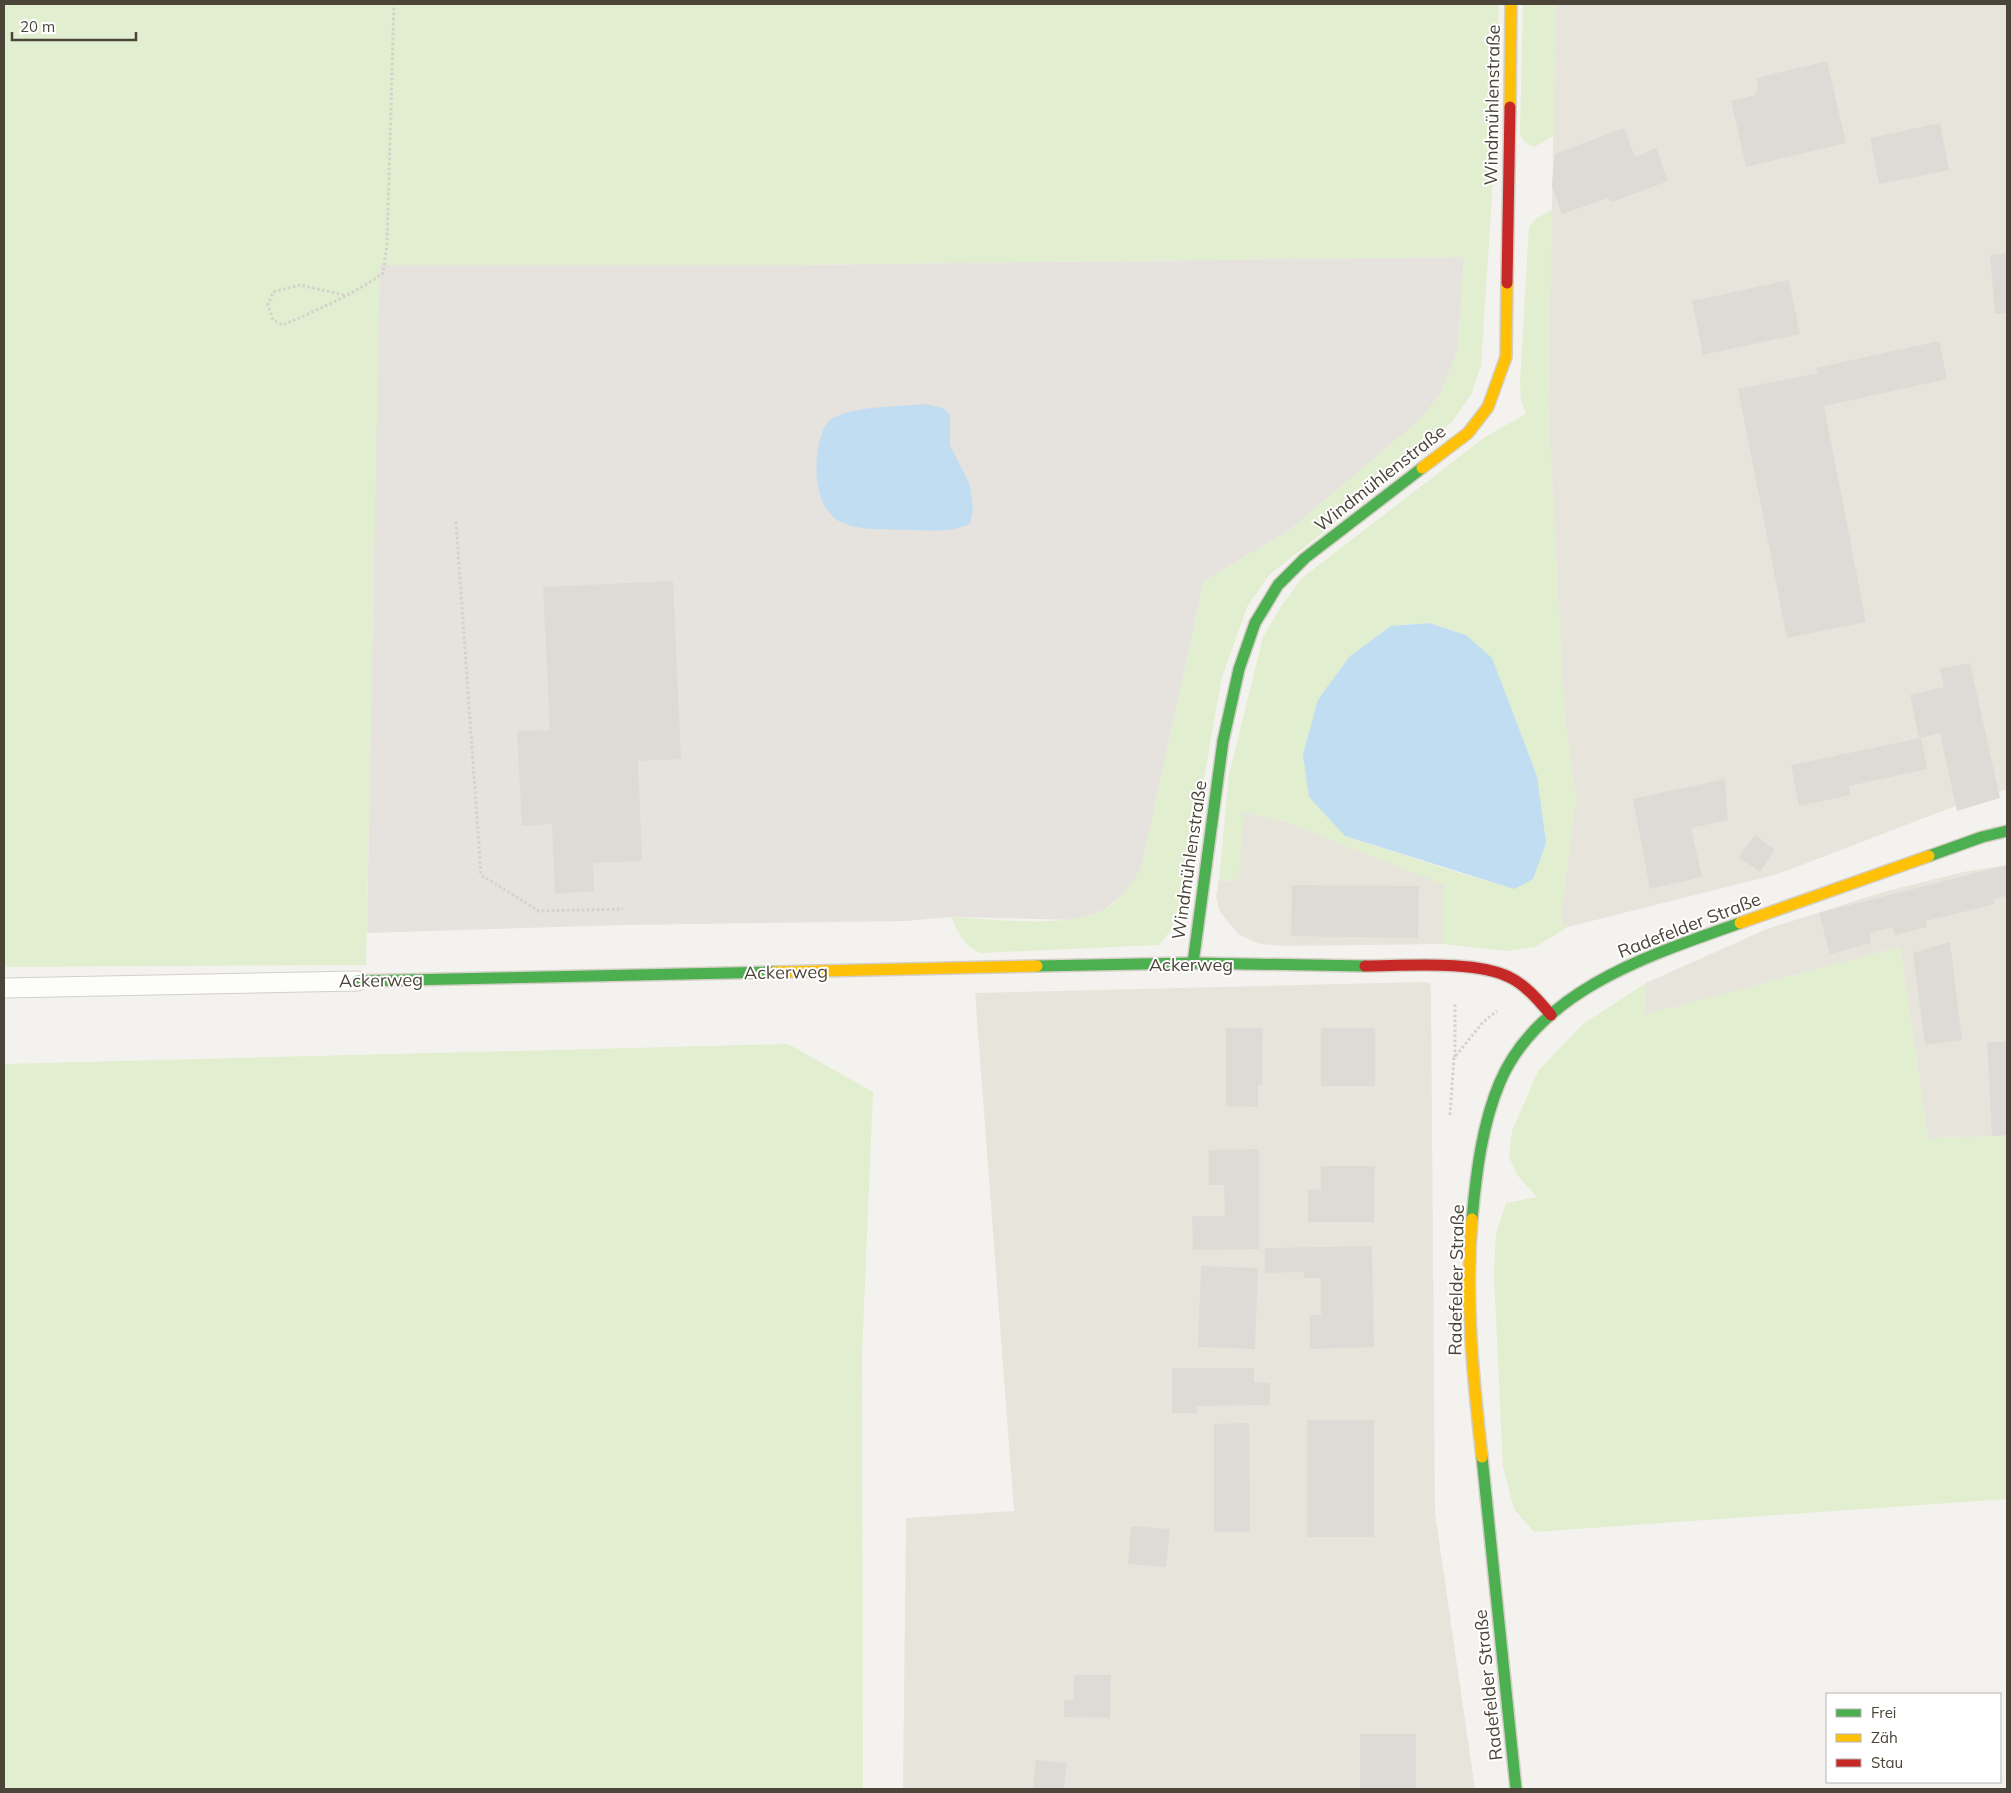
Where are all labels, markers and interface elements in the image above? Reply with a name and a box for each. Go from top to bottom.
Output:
scale bar [12,10,136,42]
text: 20 m [20,17,55,36]
street label: Windmühlenstraße [1479,25,1505,185]
street label: Windmühlenstraße [1310,419,1450,537]
street label: Windmühlenstraße [1166,779,1212,941]
street label: Radefelder Straße [1614,887,1764,963]
street label: Ackerweg [1149,953,1233,976]
street label: Ackerweg [744,960,828,984]
street label: Ackerweg [339,968,423,992]
street label: Radefelder Straße [1443,1204,1469,1356]
street label: Radefelder Straße [1469,1608,1507,1762]
legend [1826,1693,2001,1783]
text: Frei [1871,1703,1896,1722]
text: Zäh [1871,1728,1898,1747]
text: Stau [1871,1753,1903,1772]

